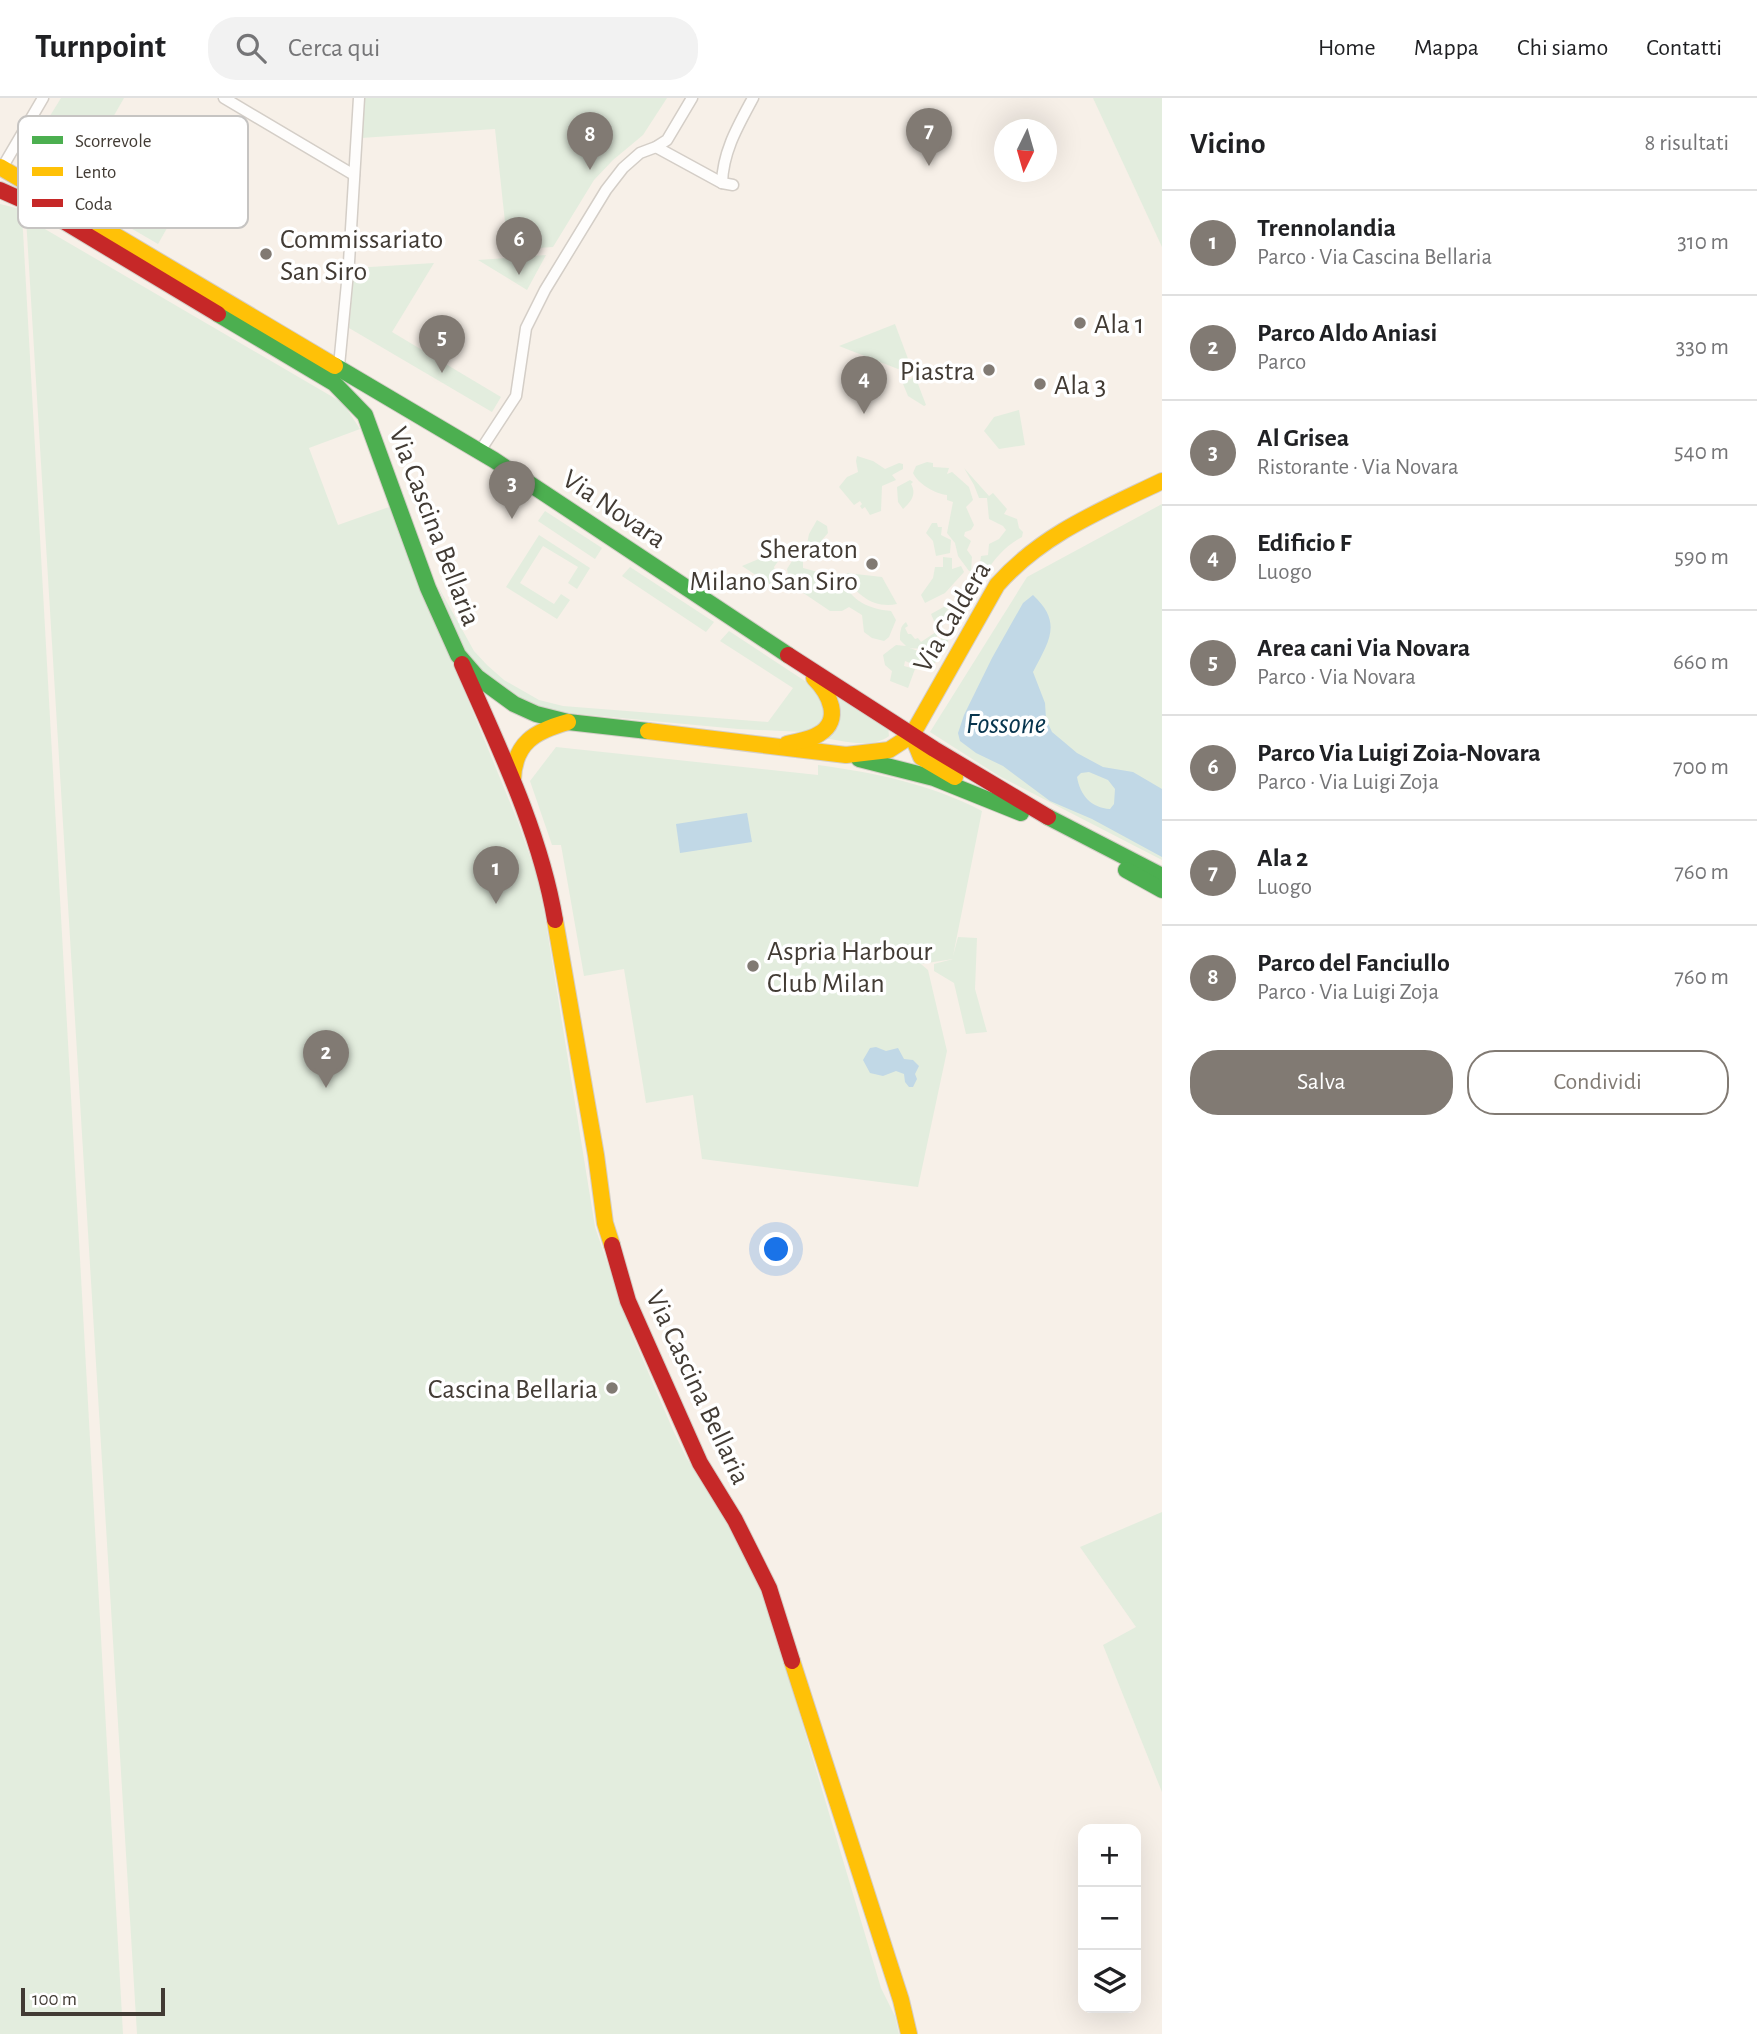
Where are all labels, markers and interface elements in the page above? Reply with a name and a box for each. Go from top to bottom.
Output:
search box [208,17,698,80]
icon: search [232,29,270,67]
text: Turnpoint [35,31,166,64]
text: Cerca qui [288,35,380,61]
text: Home [1318,36,1376,60]
text: Mappa [1414,36,1479,60]
text: Chi siamo [1517,36,1608,60]
text: Contatti [1646,36,1722,60]
pin: 7 [906,108,952,166]
pin: 8 [567,112,613,170]
legend [18,116,248,228]
north arrow [994,119,1057,182]
text: Vicino [1190,129,1266,159]
text: Scorrevole [75,132,152,151]
text: 8 risultati [1645,132,1729,155]
text: Lento [75,163,116,182]
text: Coda [75,195,113,214]
text: Trennolandia [1257,215,1396,241]
pin: 6 [496,217,542,275]
place label: Commissariato San Siro [280,226,443,286]
text: 1 [1209,231,1217,254]
text: 310 m [1677,231,1729,254]
marker: Commissariato San Siro [258,246,274,262]
text: Parco · Via Cascina Bellaria [1257,246,1492,269]
place label: Ala 1 [1094,311,1144,339]
pin: 5 [419,315,465,373]
marker: Ala 1 [1072,315,1088,331]
text: Parco Aldo Aniasi [1257,320,1437,346]
text: 2 [1208,336,1218,359]
text: 330 m [1676,336,1729,359]
text: Parco [1257,351,1306,374]
pin: 4 [841,356,887,414]
place label: Piastra [900,358,975,386]
marker: Piastra [981,362,997,378]
place label: Ala 3 [1054,372,1106,400]
marker: Ala 3 [1032,376,1048,392]
street label: Via Cascina Bellaria [383,423,485,630]
text: Al Grisea [1257,425,1349,451]
text: 3 [1208,441,1218,464]
text: 540 m [1674,441,1729,464]
text: Ristorante · Via Novara [1257,456,1459,479]
pin: 3 [489,461,535,519]
street label: Via Novara [557,465,671,554]
text: Edificio F [1257,530,1351,556]
place label: Sheraton Milano San Siro [690,536,858,596]
text: 4 [1207,546,1219,569]
text: 590 m [1674,546,1729,569]
marker: Sheraton Milano San Siro [864,556,880,572]
street label: Via Caldera [909,557,997,677]
text: Luogo [1257,561,1312,584]
text: Area cani Via Novara [1257,635,1470,661]
text: 5 [1208,651,1218,674]
text: 660 m [1673,651,1729,674]
text: Parco · Via Novara [1257,666,1416,689]
water label: Fossone [966,709,1046,739]
text: Parco Via Luigi Zoia-Novara [1257,740,1541,766]
text: 6 [1207,756,1219,779]
text: 700 m [1673,756,1729,779]
text: Parco · Via Luigi Zoja [1257,771,1439,794]
text: Ala 2 [1257,845,1308,871]
pin: 1 [473,846,519,904]
text: 7 [1208,861,1218,884]
text: 760 m [1674,861,1729,884]
text: Luogo [1257,876,1312,899]
place label: Aspria Harbour Club Milan [767,938,932,998]
text: Parco del Fanciullo [1257,950,1450,976]
marker: Aspria Harbour Club Milan [745,958,761,974]
text: 8 [1207,966,1219,989]
text: 760 m [1674,966,1729,989]
text: Parco · Via Luigi Zoja [1257,981,1439,1004]
pin: 2 [303,1030,349,1088]
button: Salva [1190,1050,1453,1115]
button: Condividi [1467,1050,1729,1115]
your location [759,1232,793,1266]
street label: Via Cascina Bellaria [640,1287,754,1489]
place label: Cascina Bellaria [428,1376,598,1404]
marker: Cascina Bellaria [604,1380,620,1396]
map controls [1078,1824,1141,2013]
button: + [1078,1824,1141,1887]
button: − [1078,1887,1141,1950]
button: layers [1078,1950,1141,2013]
scale bar [21,1985,164,2017]
text: 100 m [32,1990,77,2009]

